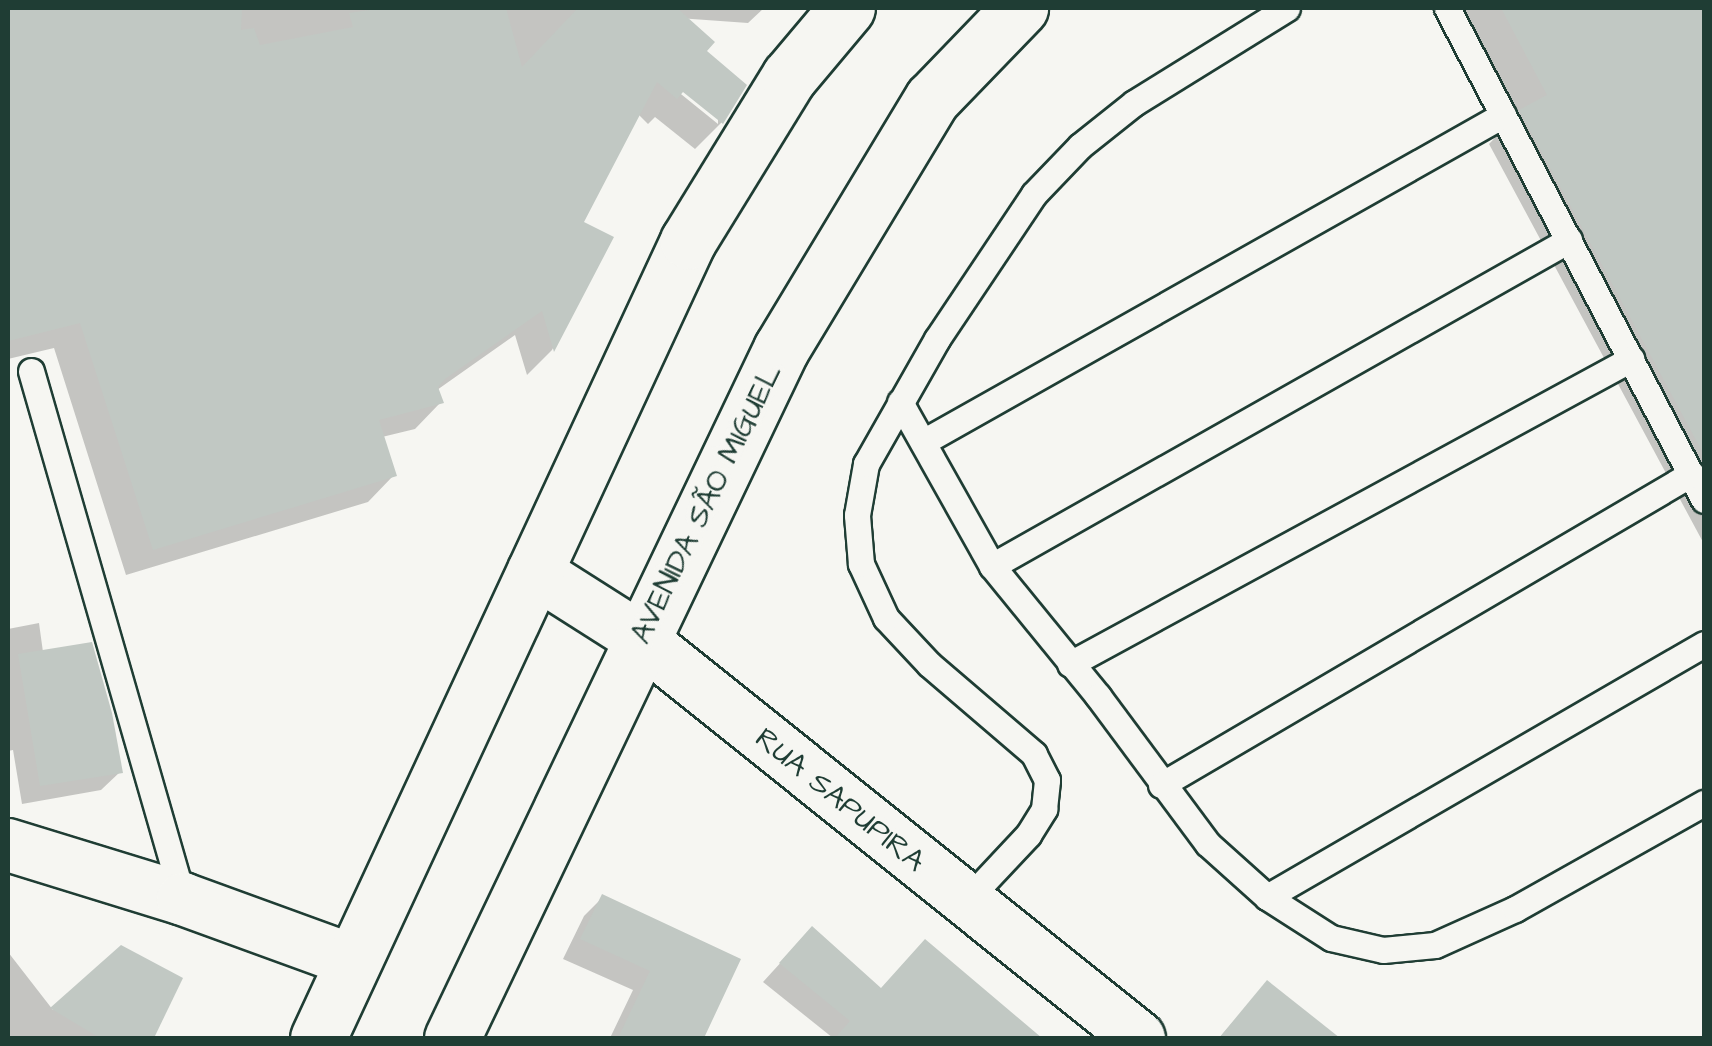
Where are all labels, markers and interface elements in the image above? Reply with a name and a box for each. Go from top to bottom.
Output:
street label: AVENIDA SÃO MIGUEL [623,359,789,649]
street label: RUA SAPUPIRA [748,720,932,880]

